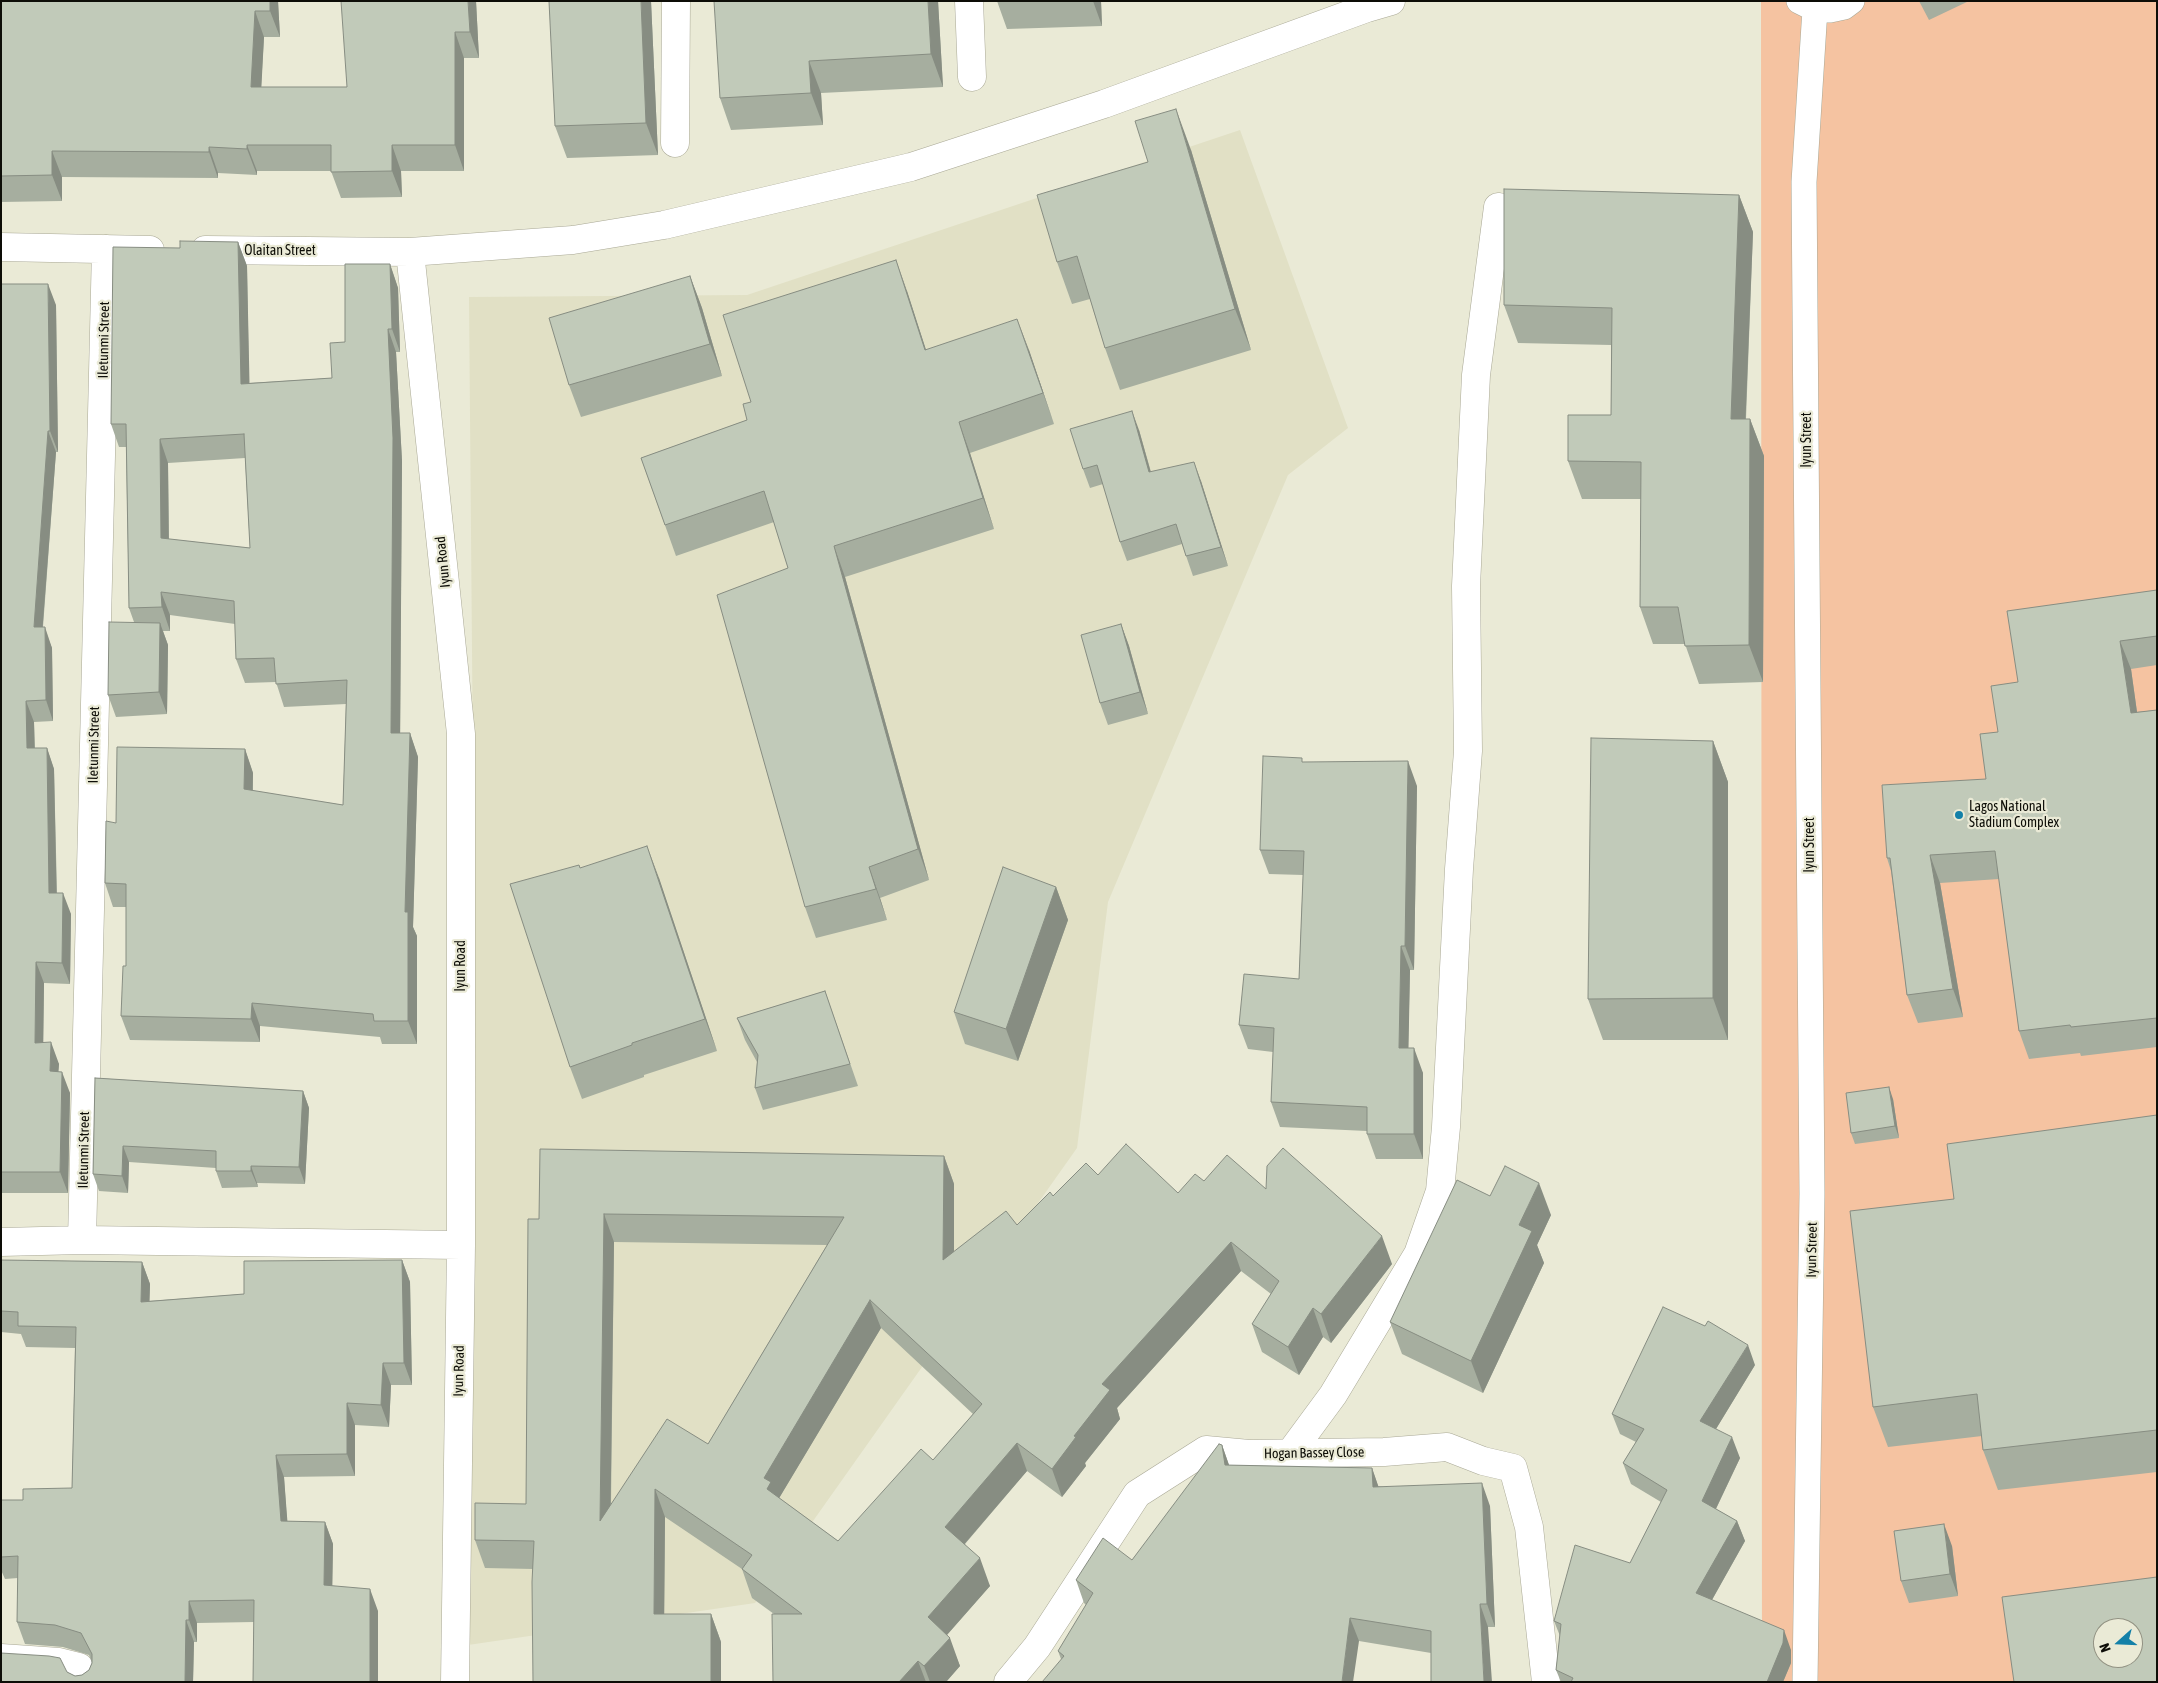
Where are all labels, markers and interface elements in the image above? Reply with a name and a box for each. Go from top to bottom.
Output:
street label: Olaitan Street [244,243,316,259]
street label: Iletunmi Street [95,301,113,379]
street label: Iyun Street [1799,412,1815,468]
street label: Iyun Road [432,535,454,589]
street label: Iletunmi Street [85,706,103,784]
place label: Lagos National Stadium Complex [1969,799,2059,832]
marker: Lagos National Stadium Complex [1953,809,1965,821]
street label: Iyun Street [1802,817,1818,873]
street label: Iyun Road [453,940,469,992]
street label: Iletunmi Street [75,1111,93,1189]
street label: Iyun Street [1803,1222,1821,1278]
street label: Iyun Road [450,1345,468,1397]
street label: Hogan Bassey Close [1264,1444,1364,1462]
north arrow [2093,1618,2143,1668]
text: N [2096,1641,2114,1654]

